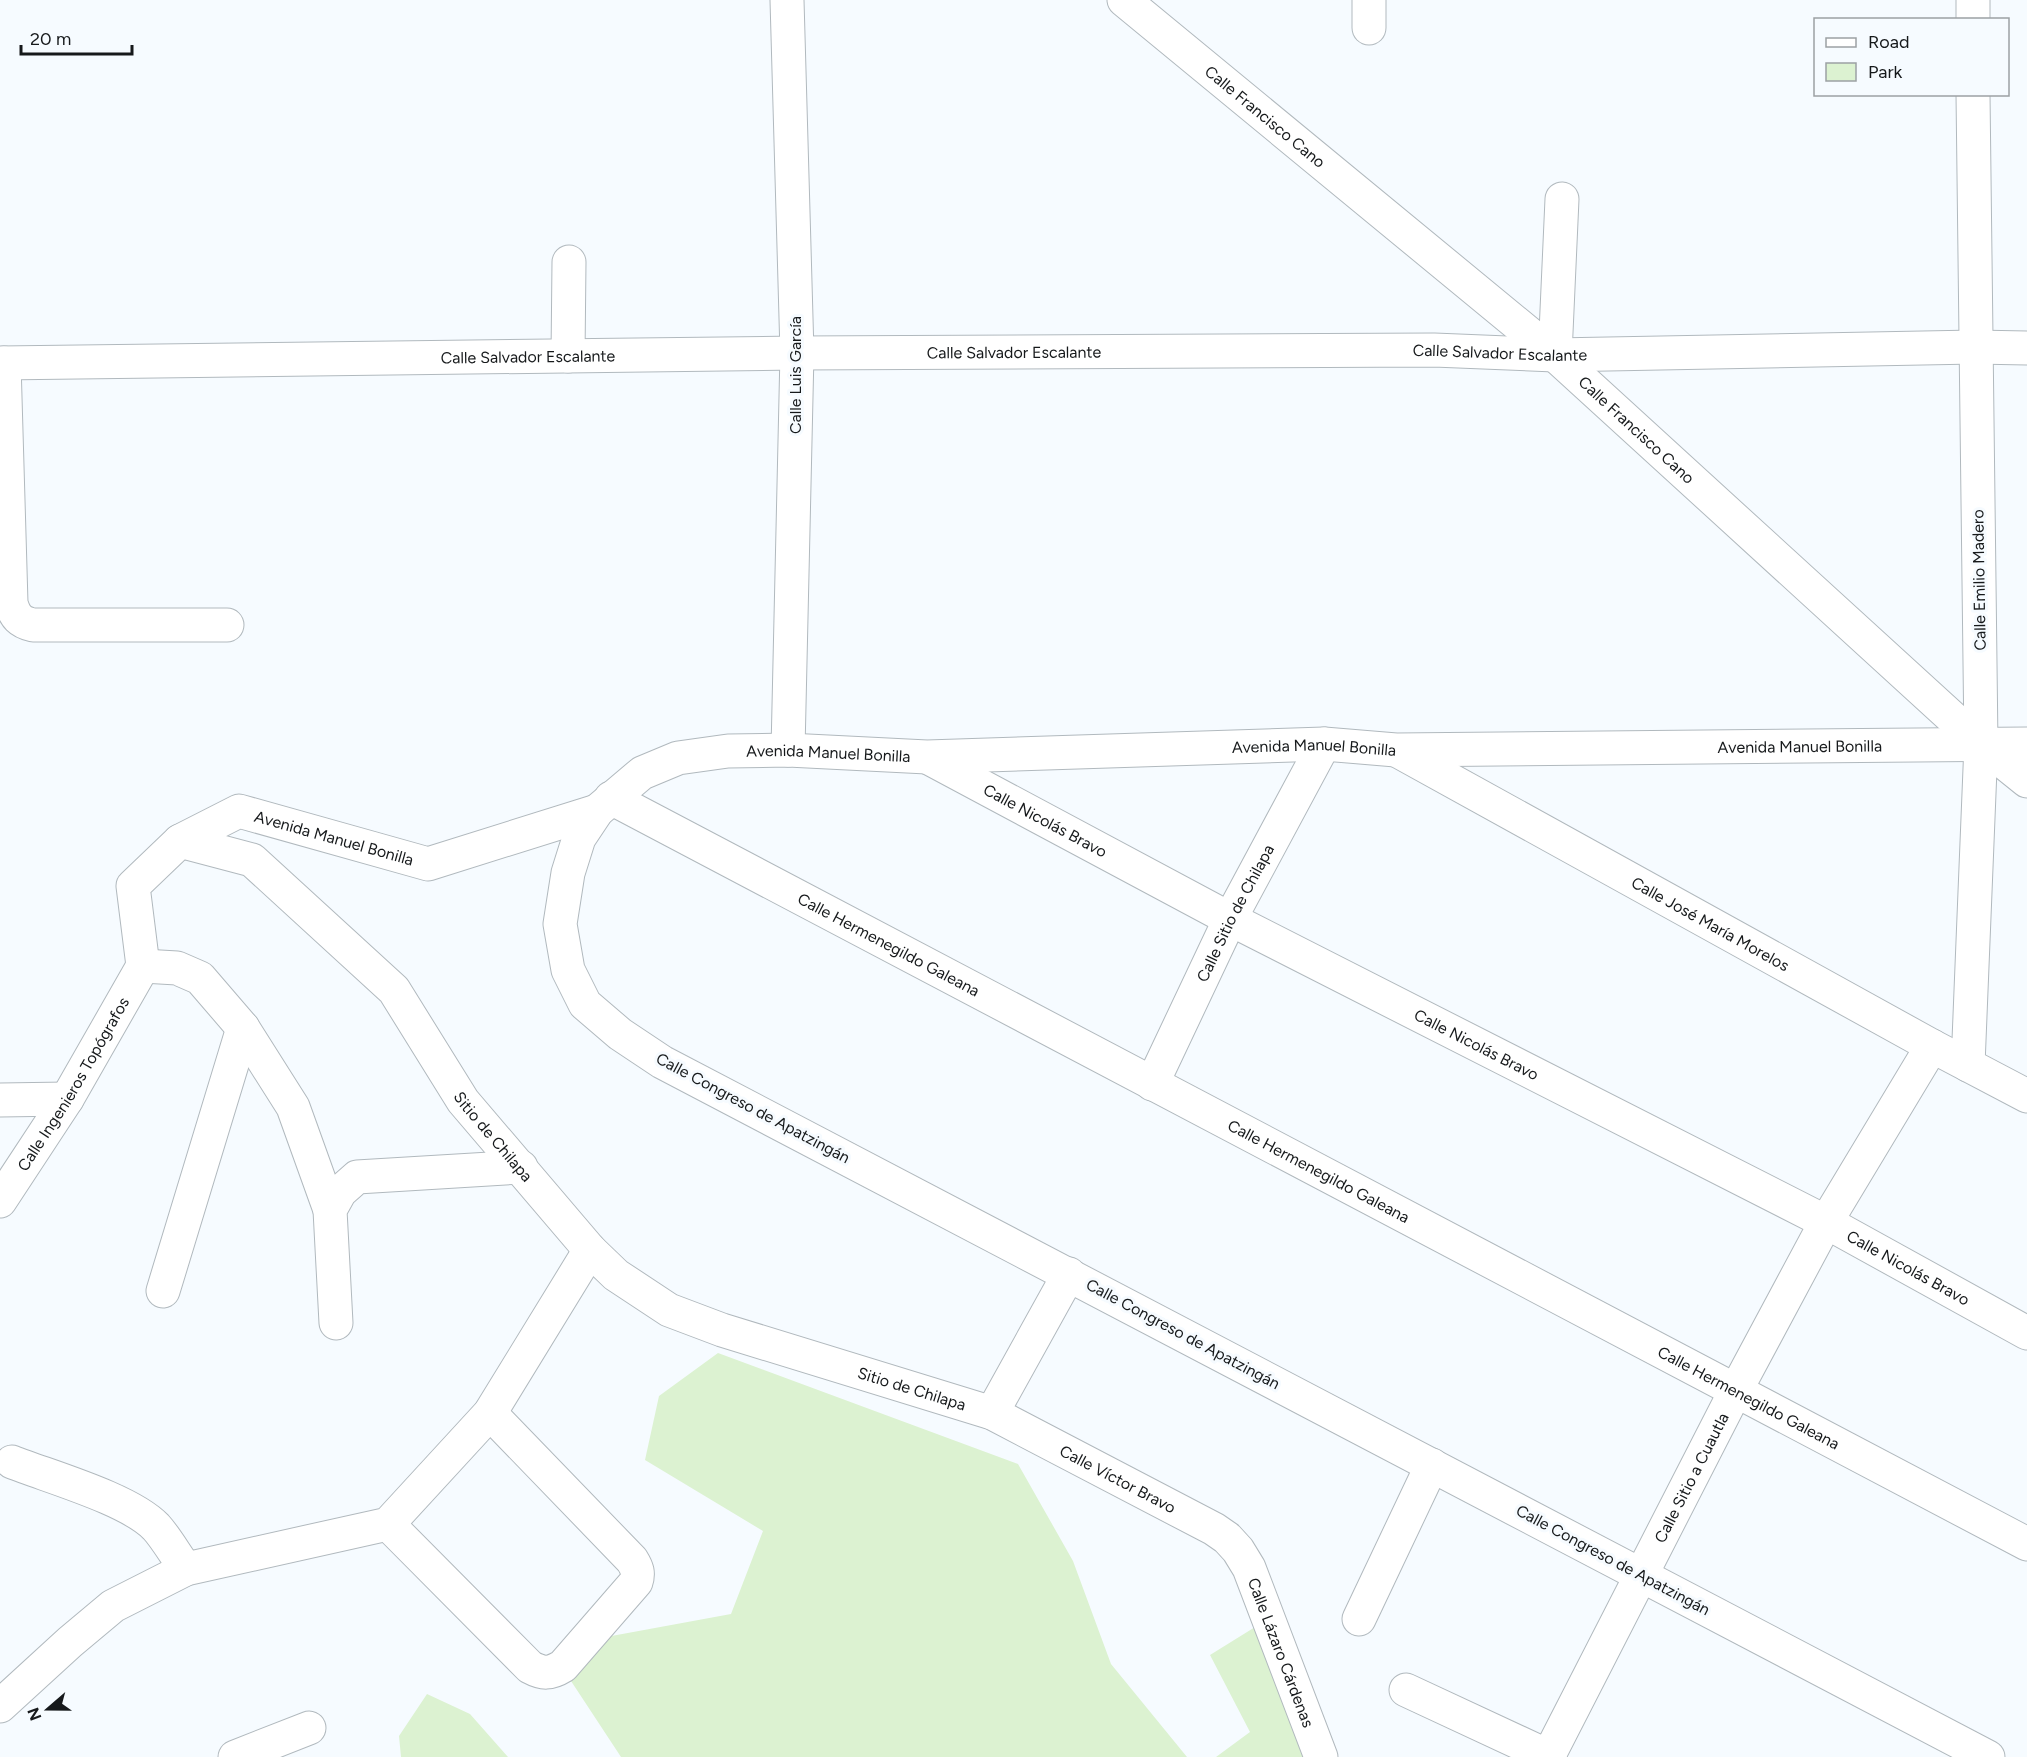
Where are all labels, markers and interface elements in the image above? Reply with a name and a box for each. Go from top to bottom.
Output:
scale bar [21,18,132,56]
legend [1814,18,2009,96]
text: 20 m [30,28,71,50]
text: Road [1868,31,1909,53]
street label: Calle Francisco Cano [1201,61,1329,171]
text: Park [1868,61,1903,83]
street label: Calle Luis García [786,316,805,434]
street label: Calle Salvador Escalante [1413,340,1588,365]
street label: Calle Salvador Escalante [927,342,1102,362]
street label: Calle Salvador Escalante [441,346,616,367]
street label: Calle Francisco Cano [1575,372,1699,487]
street label: Calle Emilio Madero [1968,509,1990,651]
street label: Avenida Manuel Bonilla [1232,734,1397,759]
street label: Avenida Manuel Bonilla [1717,736,1882,756]
street label: Avenida Manuel Bonilla [746,740,911,766]
street label: Calle Nicolás Bravo [980,779,1110,861]
street label: Avenida Manuel Bonilla [252,806,416,869]
street label: Calle Sitio de Chilapa [1192,841,1278,985]
street label: Calle José María Morelos [1628,872,1793,975]
street label: Calle Hermenegildo Galeana [795,889,983,1000]
street label: Calle Ingenieros Topógrafos [13,994,133,1174]
street label: Calle Nicolás Bravo [1411,1005,1542,1084]
street label: Calle Congreso de Apatzingán [653,1049,853,1167]
street label: Sitio de Chilapa [450,1088,537,1185]
street label: Calle Hermenegildo Galeana [1225,1115,1413,1227]
street label: Calle Nicolás Bravo [1844,1226,1973,1309]
street label: Calle Congreso de Apatzingán [1083,1275,1283,1393]
street label: Calle Hermenegildo Galeana [1655,1342,1843,1453]
street label: Sitio de Chilapa [855,1363,968,1414]
street label: Calle Sitio a Cuautla [1650,1409,1732,1546]
street label: Calle Víctor Bravo [1057,1441,1179,1517]
street label: Calle Congreso de Apatzingán [1513,1501,1713,1619]
street label: Calle Lázaro Cárdenas [1244,1575,1318,1730]
north arrow [18,1679,78,1739]
text: N [23,1705,45,1723]

